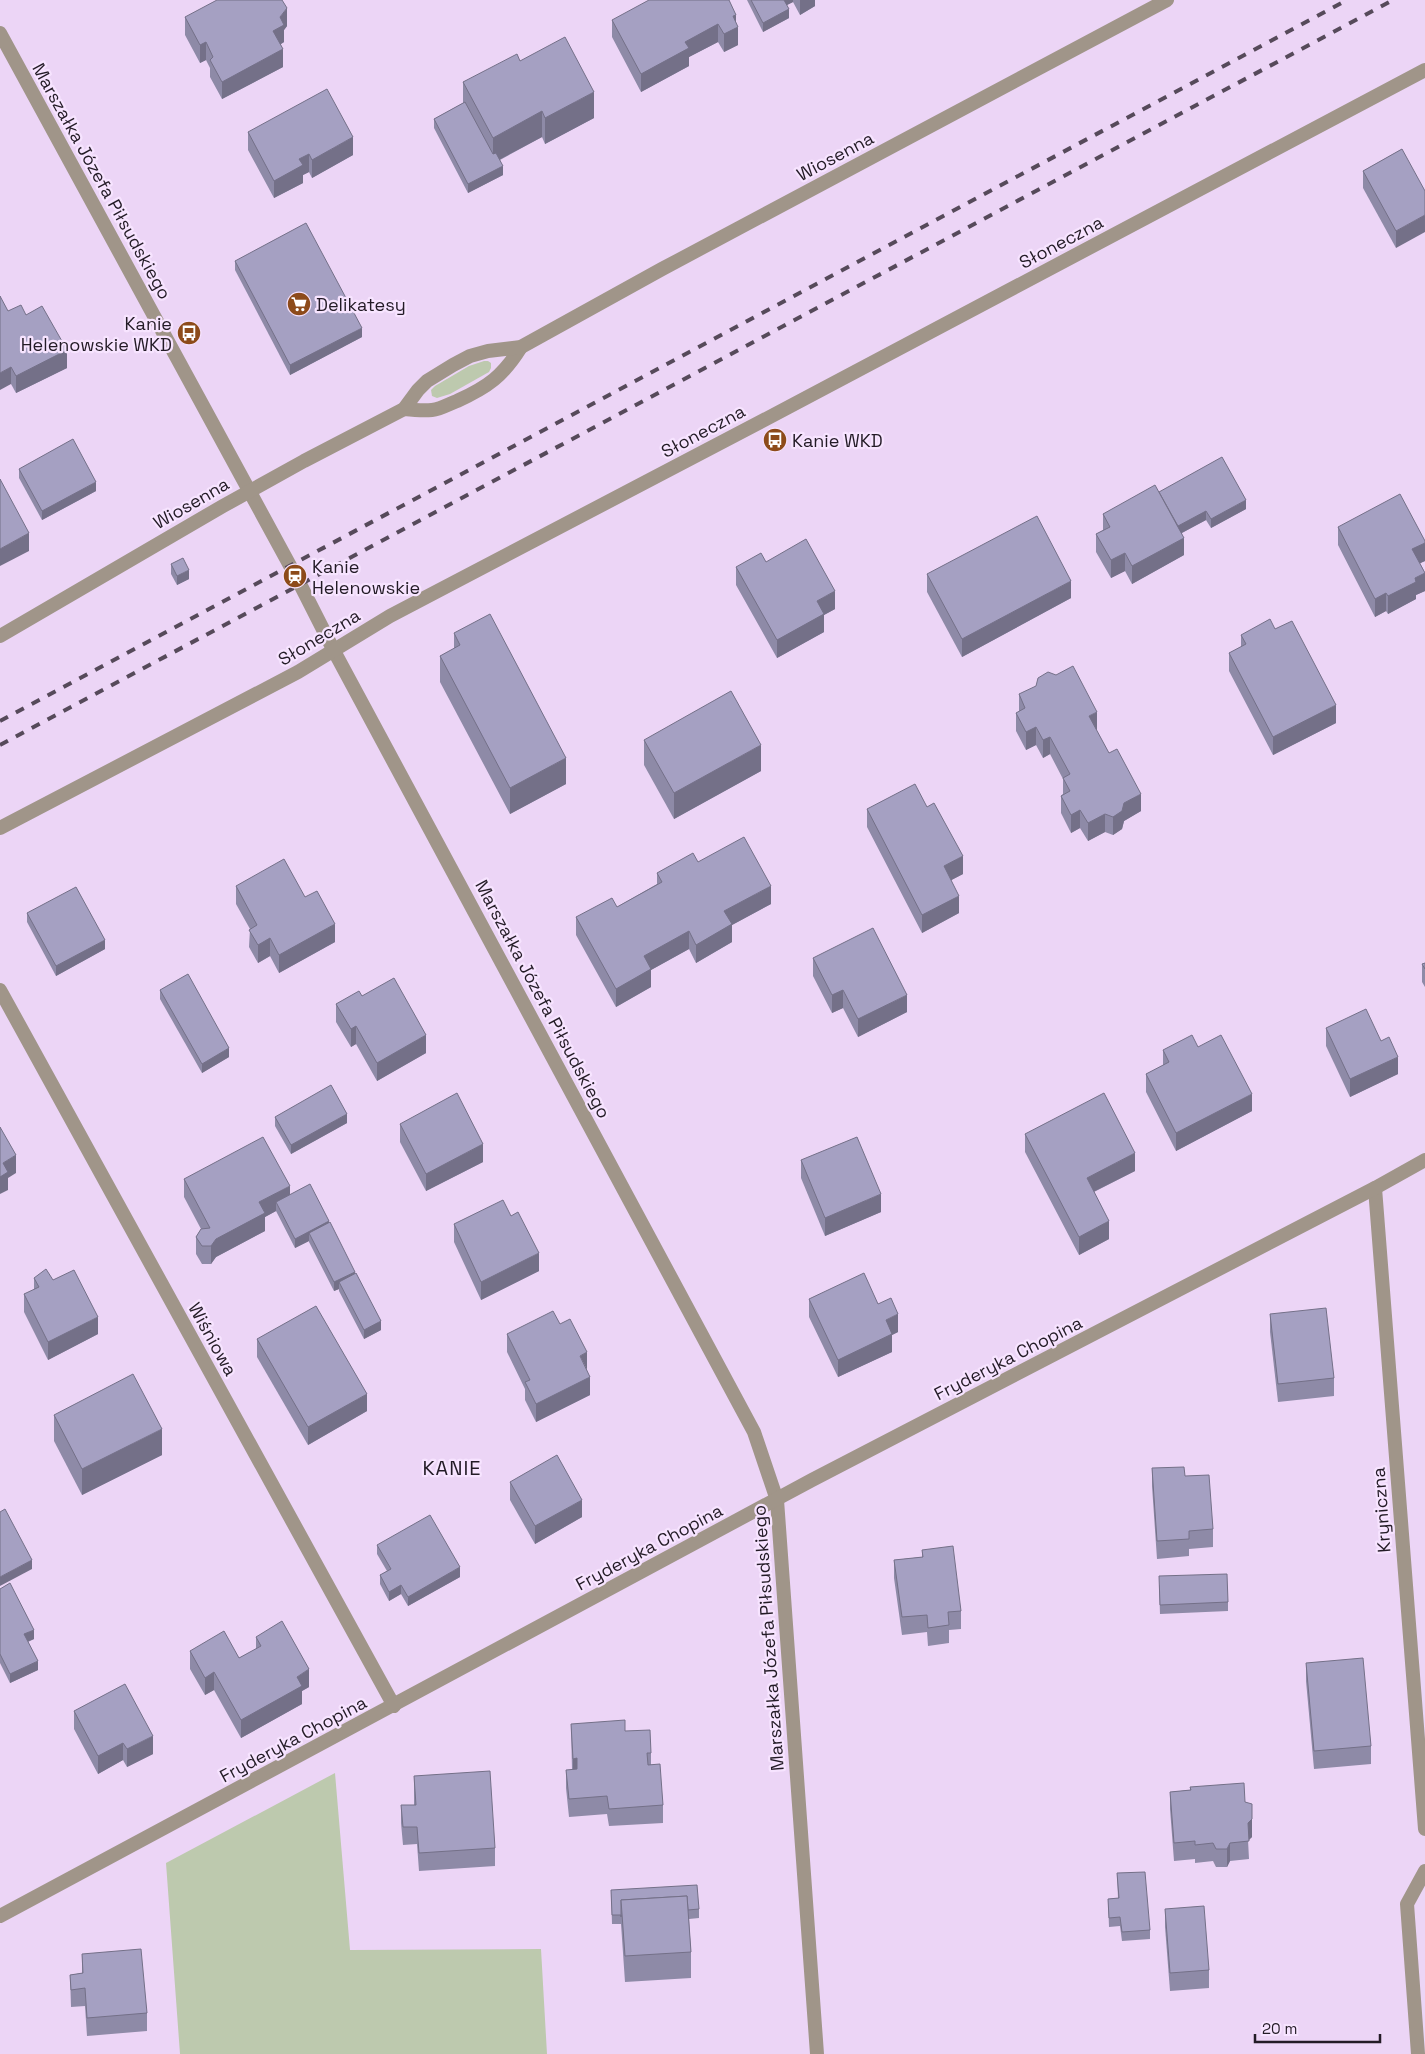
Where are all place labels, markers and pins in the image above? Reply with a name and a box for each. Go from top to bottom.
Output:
supermarket icon: Delikatesy [286,291,312,317]
place label: Delikatesy [316,293,406,316]
place label: Kanie Helenowskie WKD [21,312,172,356]
bus stop icon: Kanie Helenowskie WKD [176,320,202,346]
bus stop icon: Kanie WKD [762,427,788,453]
place label: Kanie WKD [792,429,883,452]
place label: Kanie Helenowskie [312,555,420,599]
station icon: Kanie Helenowskie [282,563,308,589]

